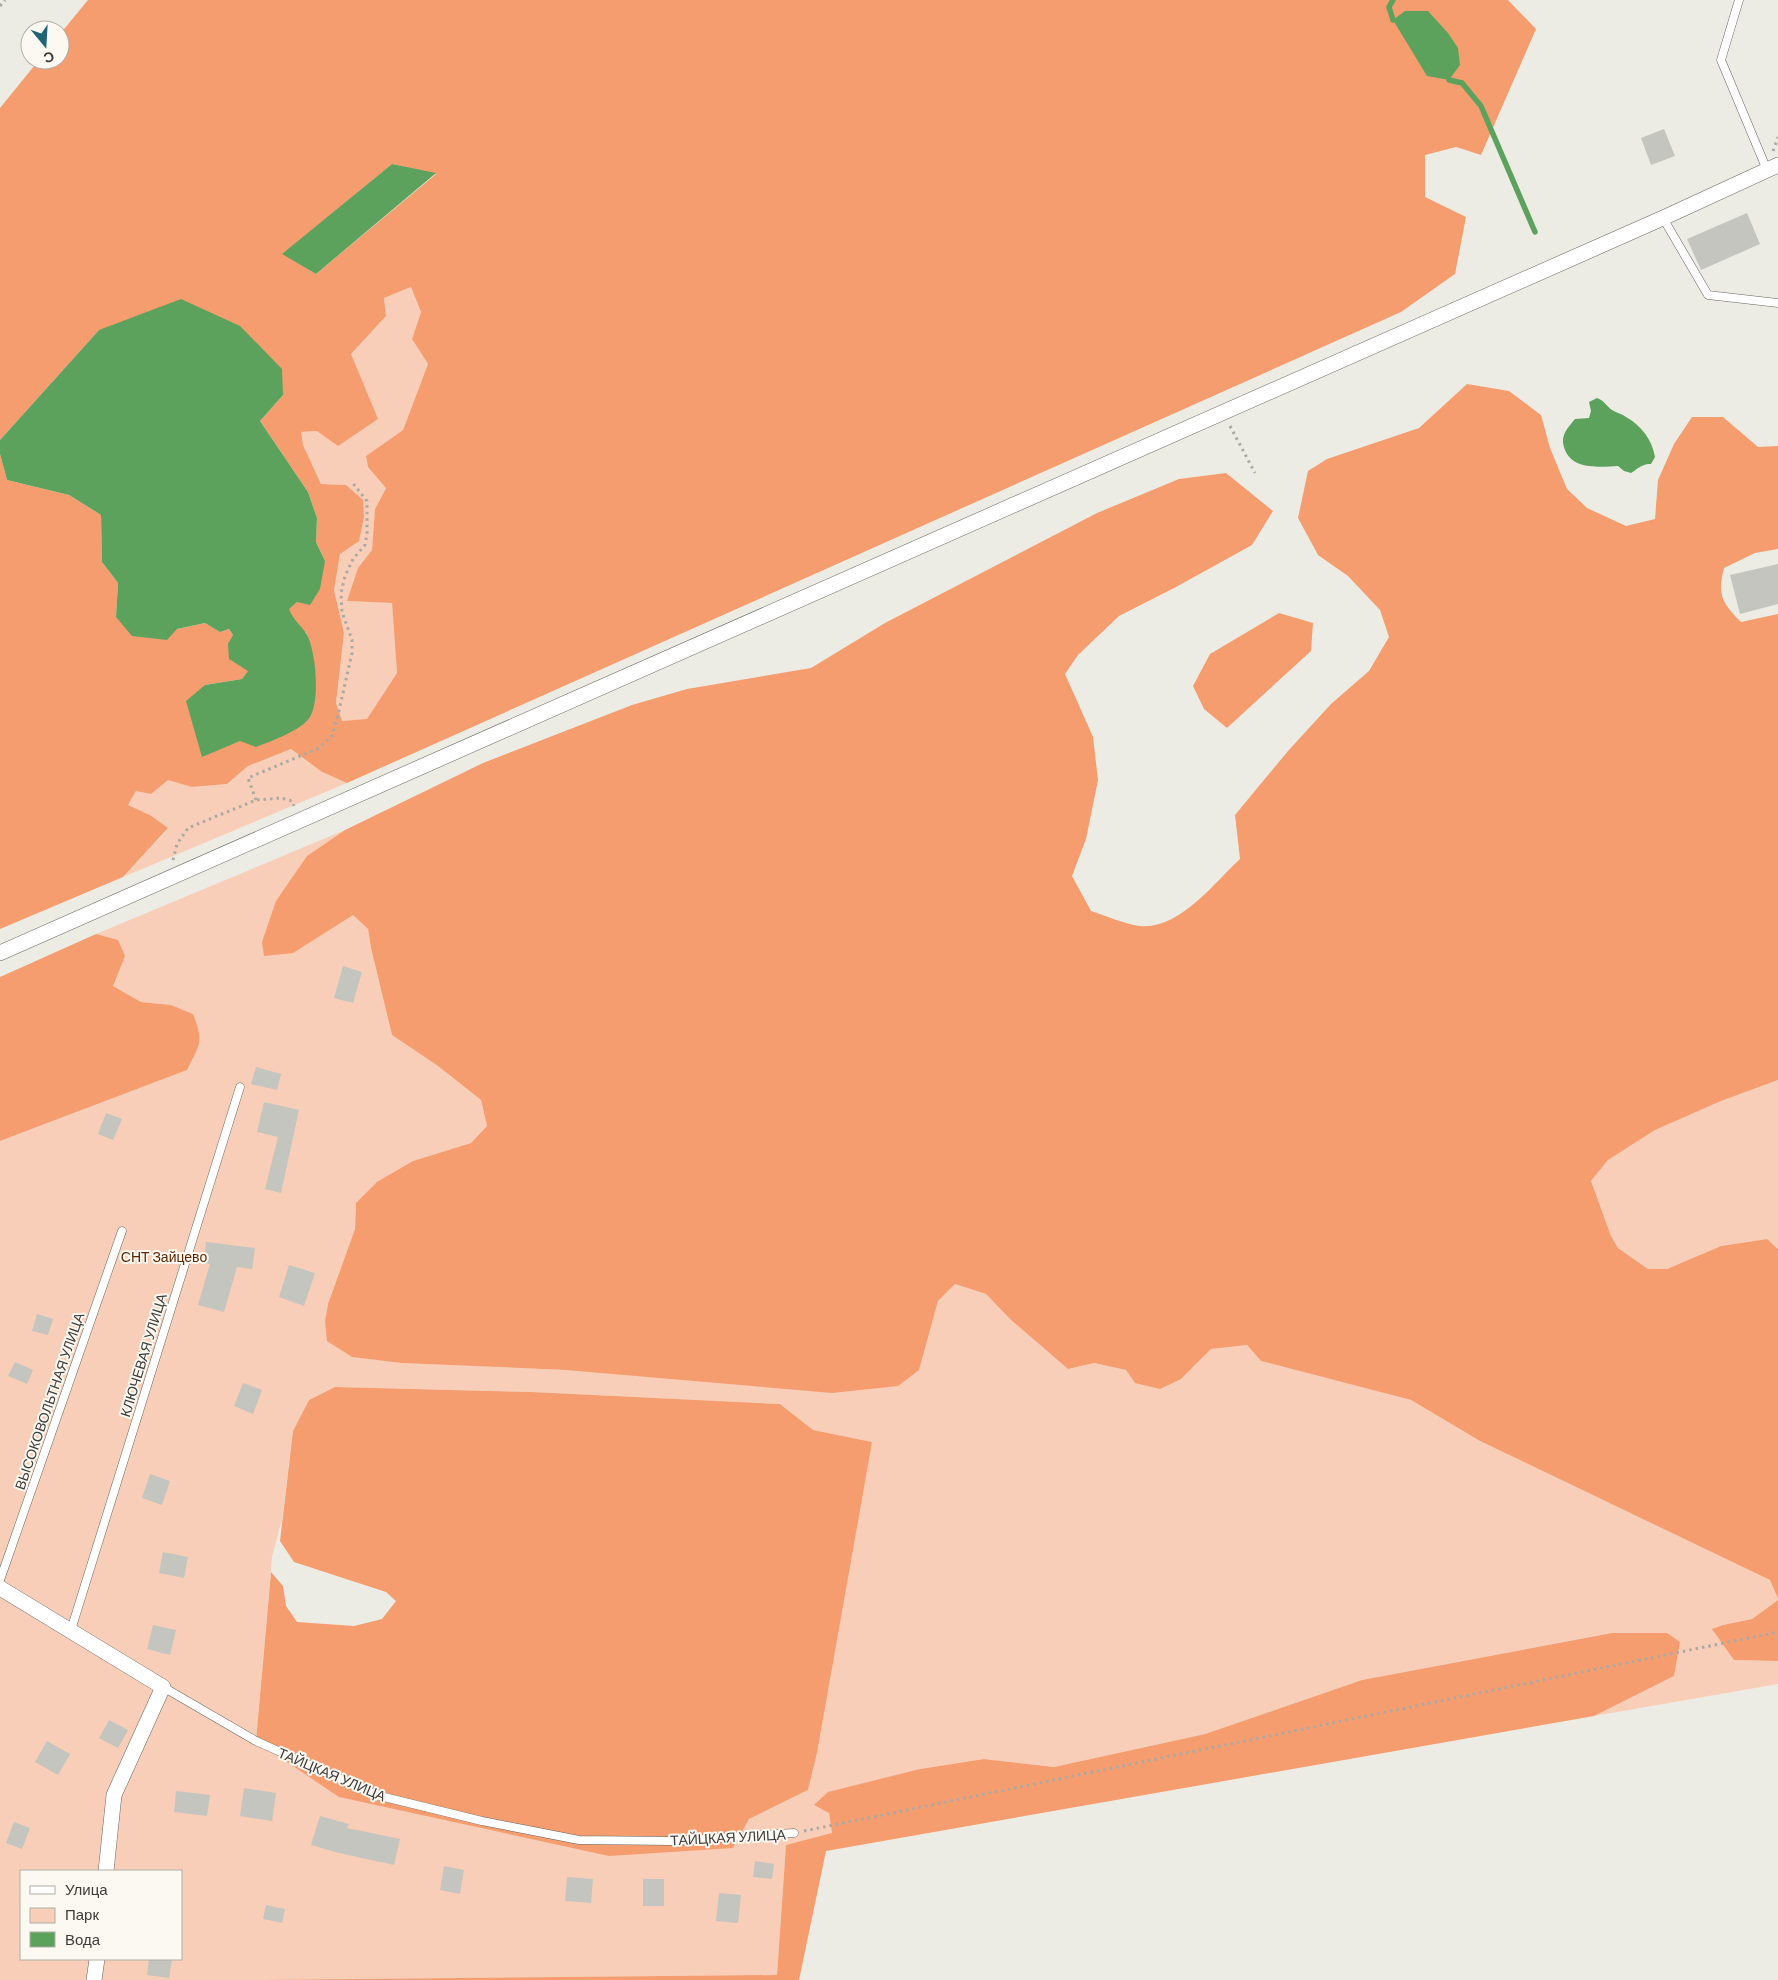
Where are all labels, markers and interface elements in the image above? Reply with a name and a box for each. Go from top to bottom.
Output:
north arrow [20,20,70,70]
text: С [42,48,57,67]
park label: СНТ Зайцево [121,1248,207,1265]
street label: КЛЮЧЕВАЯ УЛИЦА [116,1291,170,1419]
street label: ВЫСОКОВОЛЬТНАЯ УЛИЦА [11,1310,88,1492]
street label: ТАЙЦКАЯ УЛИЦА [275,1744,389,1805]
street label: ТАЙЦКАЯ УЛИЦА [670,1825,787,1849]
legend [20,1870,182,1960]
text: Улица [65,1880,108,1898]
text: Парк [65,1905,99,1923]
text: Вода [65,1930,101,1948]

